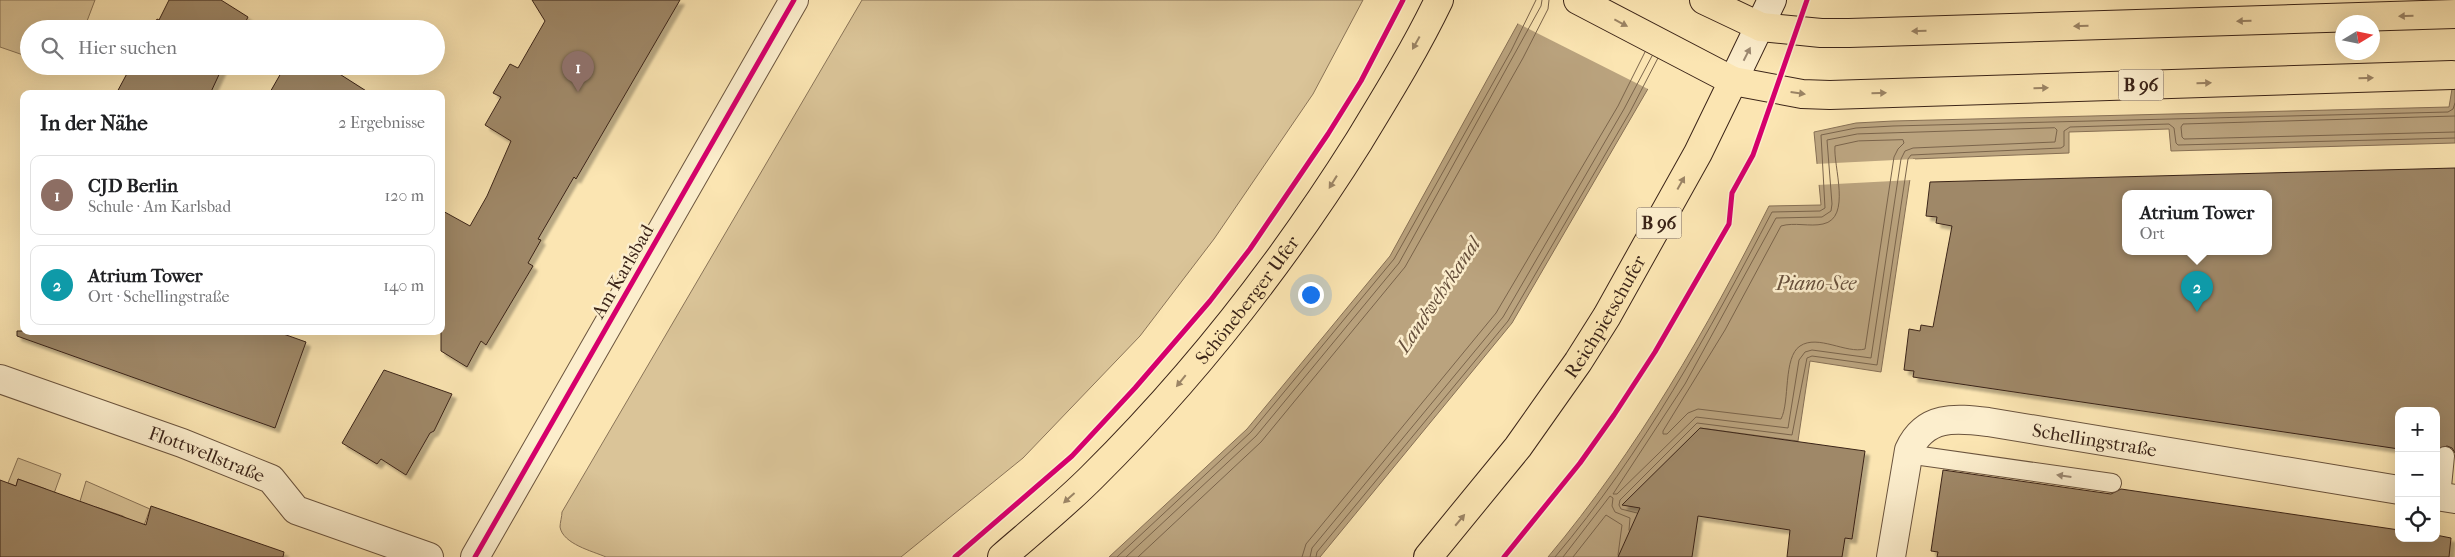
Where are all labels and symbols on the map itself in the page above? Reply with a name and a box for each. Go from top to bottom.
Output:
one-way arrow [2398,12,2414,20]
north arrow [2335,15,2380,60]
one-way arrow [2236,17,2252,25]
one-way arrow [1614,19,1628,27]
one-way arrow [2073,22,2089,30]
one-way arrow [1911,27,1927,35]
one-way arrow [1412,35,1420,50]
one-way arrow [1743,47,1751,61]
pin: 1 [562,51,594,92]
road number: B 96 [2118,70,2164,100]
one-way arrow [2358,74,2374,82]
one-way arrow [2196,79,2212,87]
one-way arrow [2033,84,2049,92]
one-way arrow [1871,89,1887,97]
one-way arrow [1791,90,1807,98]
one-way arrow [1328,176,1338,189]
one-way arrow [1677,176,1685,190]
road number: B 96 [1636,208,1682,238]
street label: Am Karlsbad [587,220,659,323]
street label: Schöneberger Ufer [1191,231,1305,369]
water label: Landwehrkanal [1390,232,1486,359]
street label: Reichpietschufer [1560,251,1651,383]
pin: 2 [2181,271,2213,312]
water label: Piano-See [1775,272,1857,295]
your location [1298,282,1324,308]
one-way arrow [1176,374,1187,387]
street label: Schellingstraße [2030,419,2158,462]
street label: Flottwellstraße [146,422,268,487]
one-way arrow [2056,472,2072,480]
one-way arrow [1064,492,1076,504]
one-way arrow [1454,514,1465,526]

